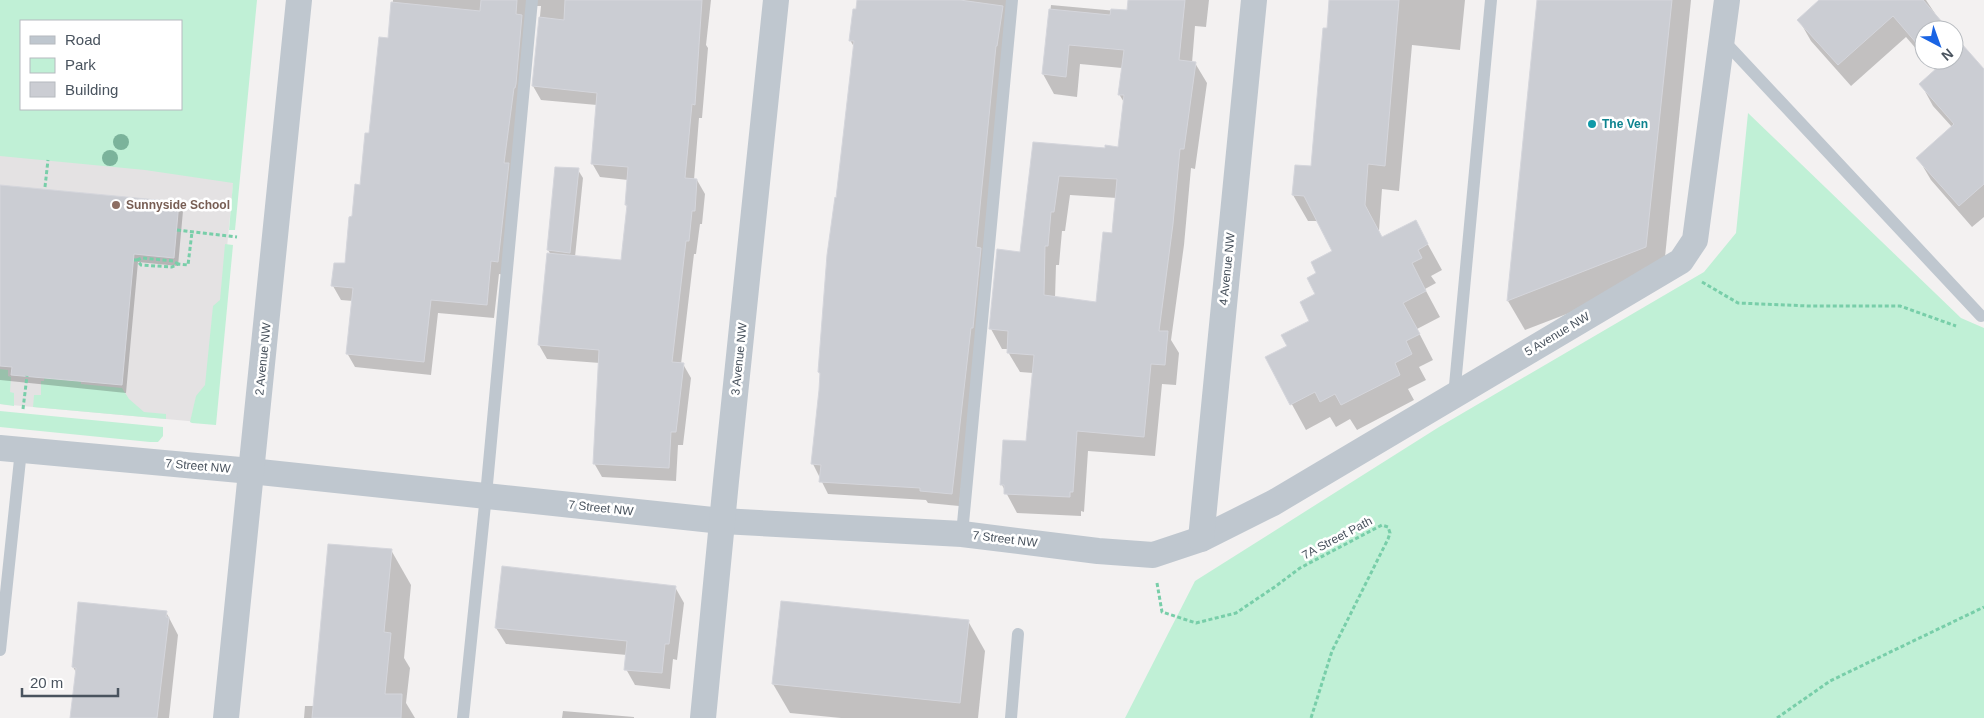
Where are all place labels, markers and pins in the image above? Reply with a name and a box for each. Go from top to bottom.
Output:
place label: The Ven [1602,117,1648,131]
marker: The Ven [1586,118,1598,130]
place label: Sunnyside School [126,198,230,212]
marker: Sunnyside School [110,199,122,211]

